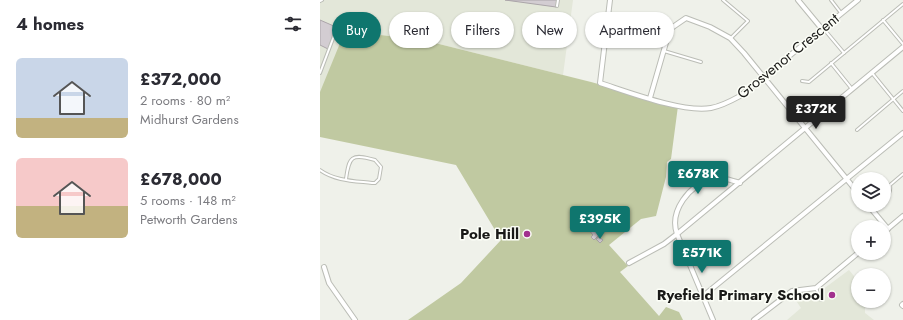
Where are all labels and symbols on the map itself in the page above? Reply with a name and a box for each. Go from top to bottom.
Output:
street label: Grosvenor Crescent [732,8,844,104]
pin: £372K [788,96,844,130]
pin: £678K [670,161,726,195]
pin: £395K [572,206,628,240]
place label: Pole Hill [460,223,519,245]
marker: Pole Hill [522,229,532,239]
pin: £571K [674,240,730,274]
place label: Ryefield Primary School [657,284,824,306]
marker: Ryefield Primary School [827,290,837,300]

